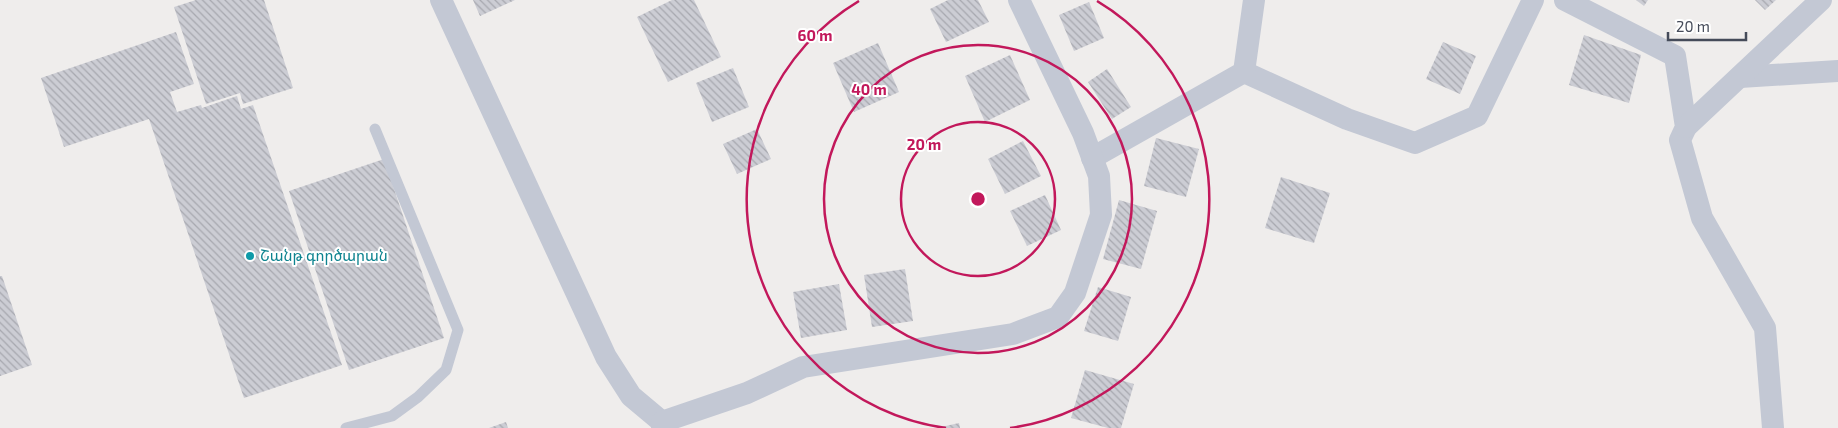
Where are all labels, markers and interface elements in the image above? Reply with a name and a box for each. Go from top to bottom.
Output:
scale bar [1668,10,1746,42]
text: 20 m [1676,17,1710,35]
text: 60 m [798,26,832,44]
text: 40 m [851,80,887,98]
text: 20 m [907,135,941,153]
centre of rings [969,190,987,208]
place label: Շանթ գործարան [260,246,388,265]
marker: Շանթ գործարան [244,250,256,262]

